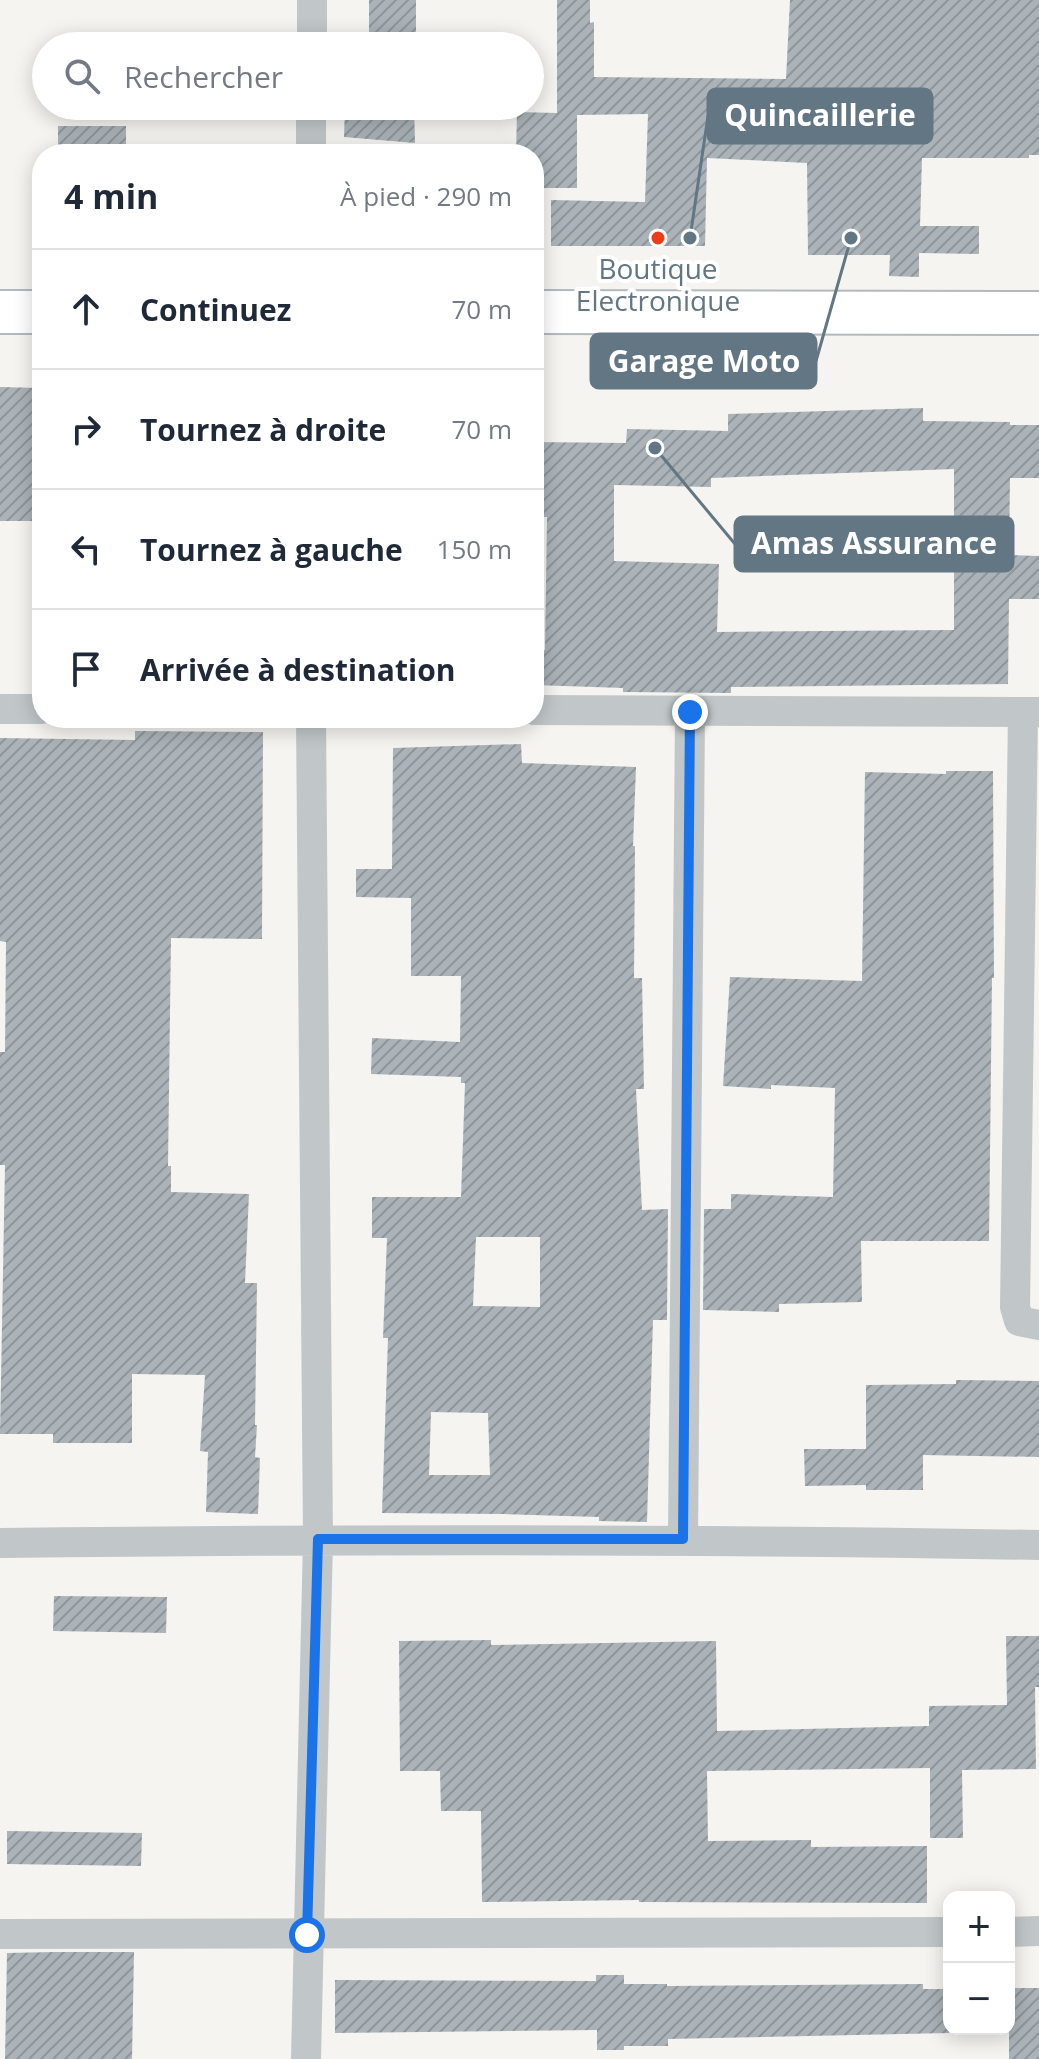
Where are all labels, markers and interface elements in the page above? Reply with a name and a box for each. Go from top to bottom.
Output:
search box [32,32,544,120]
icon: search [60,54,104,98]
text: Rechercher [124,56,283,97]
callout: Quincaillerie [708,89,932,143]
text: Quincaillerie [724,94,916,135]
text: 4 min [64,173,158,219]
text: À pied · 290 m [340,178,512,214]
marker: Boutique Electronique [649,229,667,247]
place label: Boutique Electronique [576,249,740,319]
icon: ahead [64,287,108,331]
text: Continuez [140,289,291,330]
text: 70 m [451,291,512,327]
callout: Garage Moto [591,334,816,388]
text: Garage Moto [608,340,800,381]
icon: right [64,407,108,451]
text: Tournez à droite [140,409,386,450]
text: 70 m [451,411,512,447]
callout: Amas Assurance [735,517,1013,571]
text: Amas Assurance [751,522,997,563]
icon: left [64,527,108,571]
text: Tournez à gauche [140,529,403,570]
text: 150 m [437,531,512,567]
icon: arrive [64,647,108,691]
text: Arrivée à destination [140,649,455,690]
route end [672,694,708,730]
map controls [943,1891,1015,2035]
button: + [943,1891,1015,1963]
route start [289,1917,325,1953]
button: − [943,1963,1015,2035]

